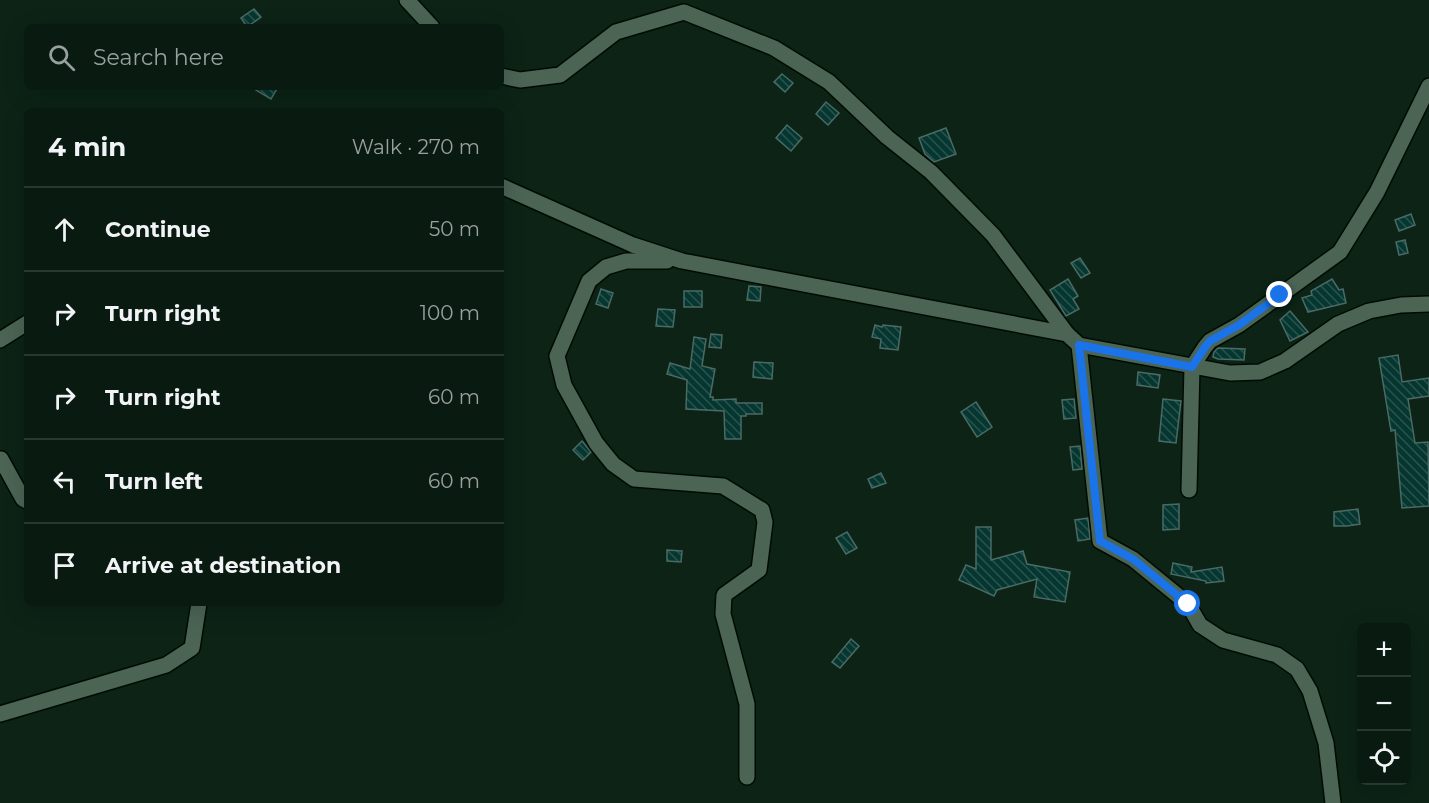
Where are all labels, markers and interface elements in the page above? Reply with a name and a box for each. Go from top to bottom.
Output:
search box [24,24,504,90]
icon: search [45,41,78,74]
text: Search here [93,44,224,71]
text: 4 min [48,131,126,163]
text: Walk · 270 m [352,135,480,159]
icon: ahead [48,213,81,246]
text: Continue [105,216,211,243]
text: 50 m [429,217,480,241]
route end [1266,281,1292,307]
icon: right [48,297,81,330]
text: Turn right [105,300,220,327]
text: 100 m [420,301,480,325]
icon: right [48,381,81,414]
text: Turn right [105,384,220,411]
text: 60 m [428,385,480,409]
icon: left [48,465,81,498]
text: Turn left [105,468,203,495]
text: 60 m [428,469,480,493]
icon: arrive [48,549,81,582]
text: Arrive at destination [105,552,341,579]
route start [1174,590,1200,616]
map controls [1357,623,1411,785]
button: + [1357,623,1411,677]
button: − [1357,677,1411,731]
button: locate [1357,731,1411,785]

